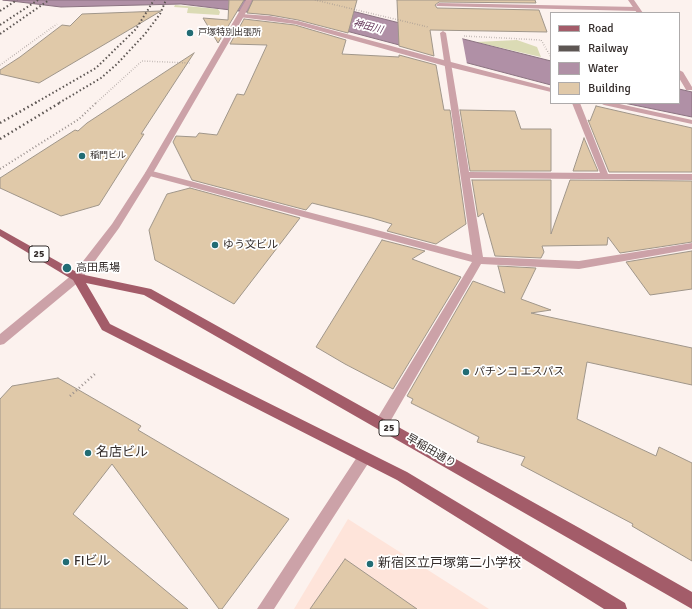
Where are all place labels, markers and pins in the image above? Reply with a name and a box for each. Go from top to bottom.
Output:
marker: 戸塚特別出張所 [185,28,195,38]
place label: 戸塚特別出張所 [198,28,261,38]
marker: 稲門ビル [77,151,87,161]
place label: 稲門ビル [90,151,126,161]
place label: ゆう文ビル [223,238,278,252]
marker: ゆう文ビル [210,240,220,250]
place label: 高田馬場 [76,261,120,275]
marker: 高田馬場 [61,262,73,274]
place label: パチンコ エスパス [474,365,564,379]
marker: パチンコ エスパス [461,367,471,377]
place label: 名店ビル [96,445,148,461]
marker: 名店ビル [83,448,93,458]
place label: FIビル [74,554,111,570]
place label: 新宿区立戸塚第二小学校 [378,556,521,572]
marker: FIビル [61,557,71,567]
marker: 新宿区立戸塚第二小学校 [365,559,375,569]

